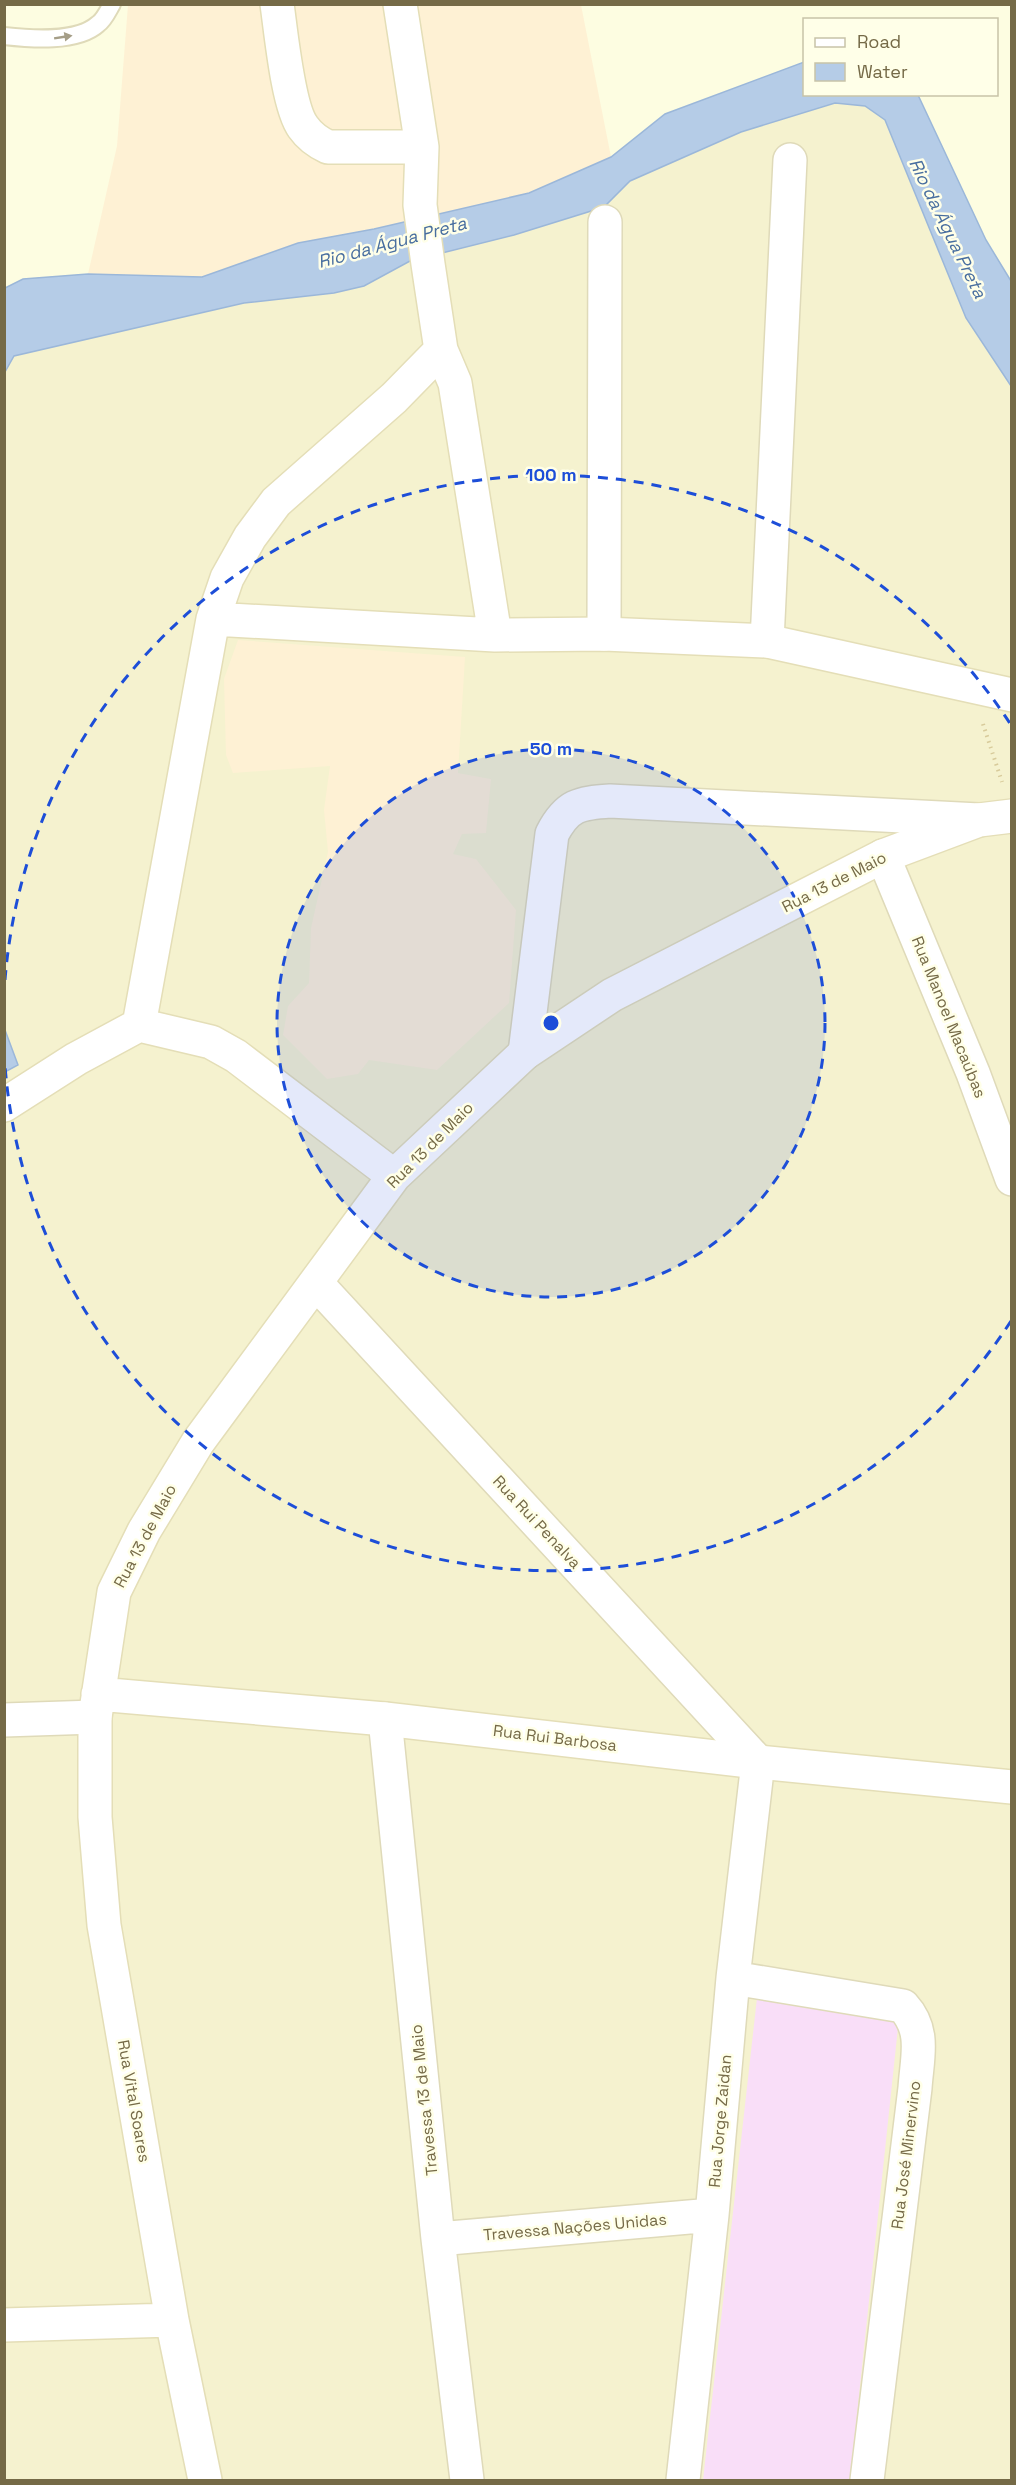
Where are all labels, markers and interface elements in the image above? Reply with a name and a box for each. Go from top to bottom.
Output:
legend [803,18,998,96]
text: Road [857,30,901,53]
one-way arrow [53,32,72,41]
text: Water [857,60,908,83]
water label: Rio da Água Preta [904,154,992,302]
water label: Rio da Água Preta [315,211,469,273]
text: 100 m [525,463,577,486]
text: 50 m [530,737,572,760]
street label: Rua 13 de Maio [778,847,890,917]
street label: Rua Manoel Macaúbas [907,933,991,1101]
centre of rings [541,1013,561,1033]
street label: Rua 13 de Maio [382,1097,478,1193]
street label: Rua Rui Penalva [488,1471,586,1573]
street label: Rua 13 de Maio [109,1481,181,1591]
street label: Rua Rui Barbosa [492,1720,618,1756]
street label: Travessa 13 de Maio [406,2023,442,2177]
street label: Rua Vital Soares [113,2038,155,2164]
street label: Rua Jorge Zaidan [704,2054,736,2188]
street label: Rua José Minervino [886,2080,926,2230]
street label: Travessa Nações Unidas [482,2209,668,2245]

